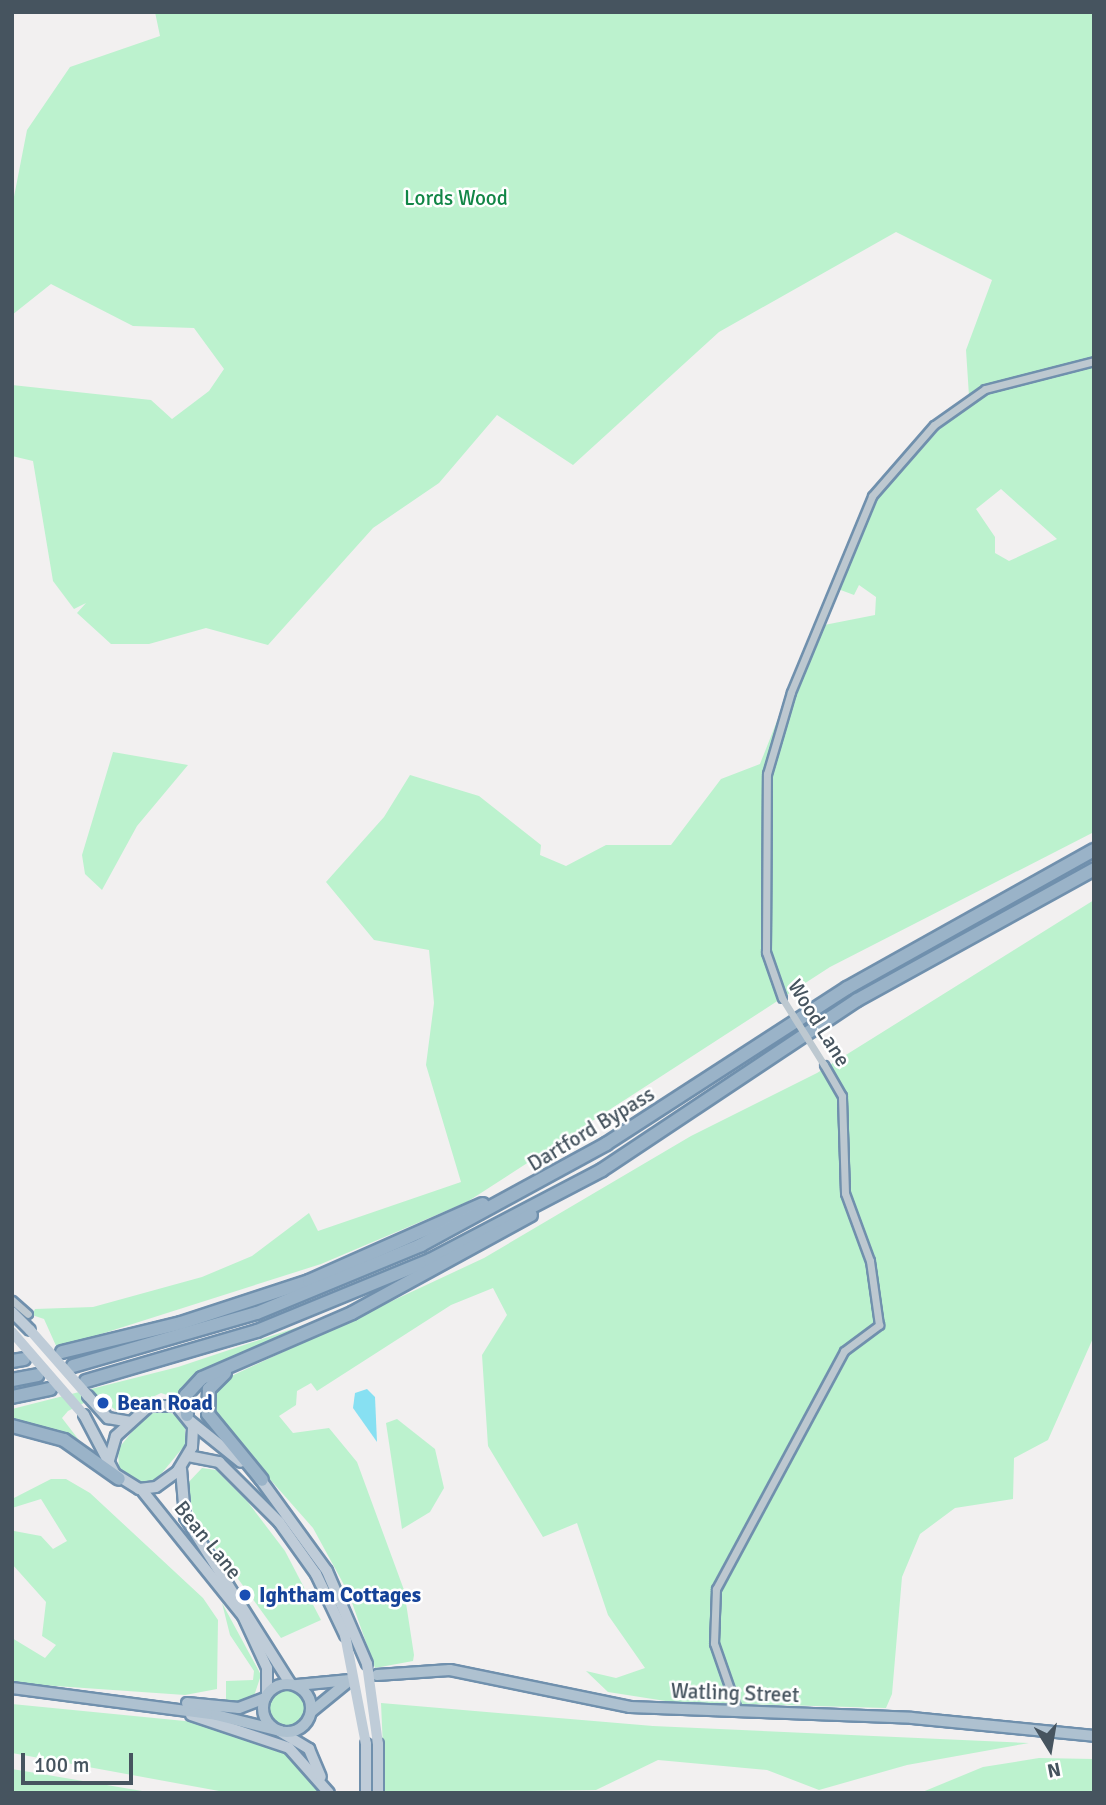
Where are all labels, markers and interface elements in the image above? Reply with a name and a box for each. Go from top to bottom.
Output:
park label: Lords Wood [404,185,508,211]
street label: Wood Lane [782,975,856,1071]
street label: Dartford Bypass [523,1081,659,1177]
place label: Bean Road [117,1390,213,1416]
marker: Bean Road [95,1395,111,1411]
street label: Bean Lane [169,1496,247,1584]
place label: Ightham Cottages [259,1582,421,1608]
marker: Ightham Cottages [237,1587,253,1603]
street label: Watling Street [670,1678,800,1708]
north arrow [1015,1714,1085,1784]
scale bar [24,1738,136,1782]
text: 100 m [34,1752,89,1778]
text: N [1045,1757,1063,1783]

